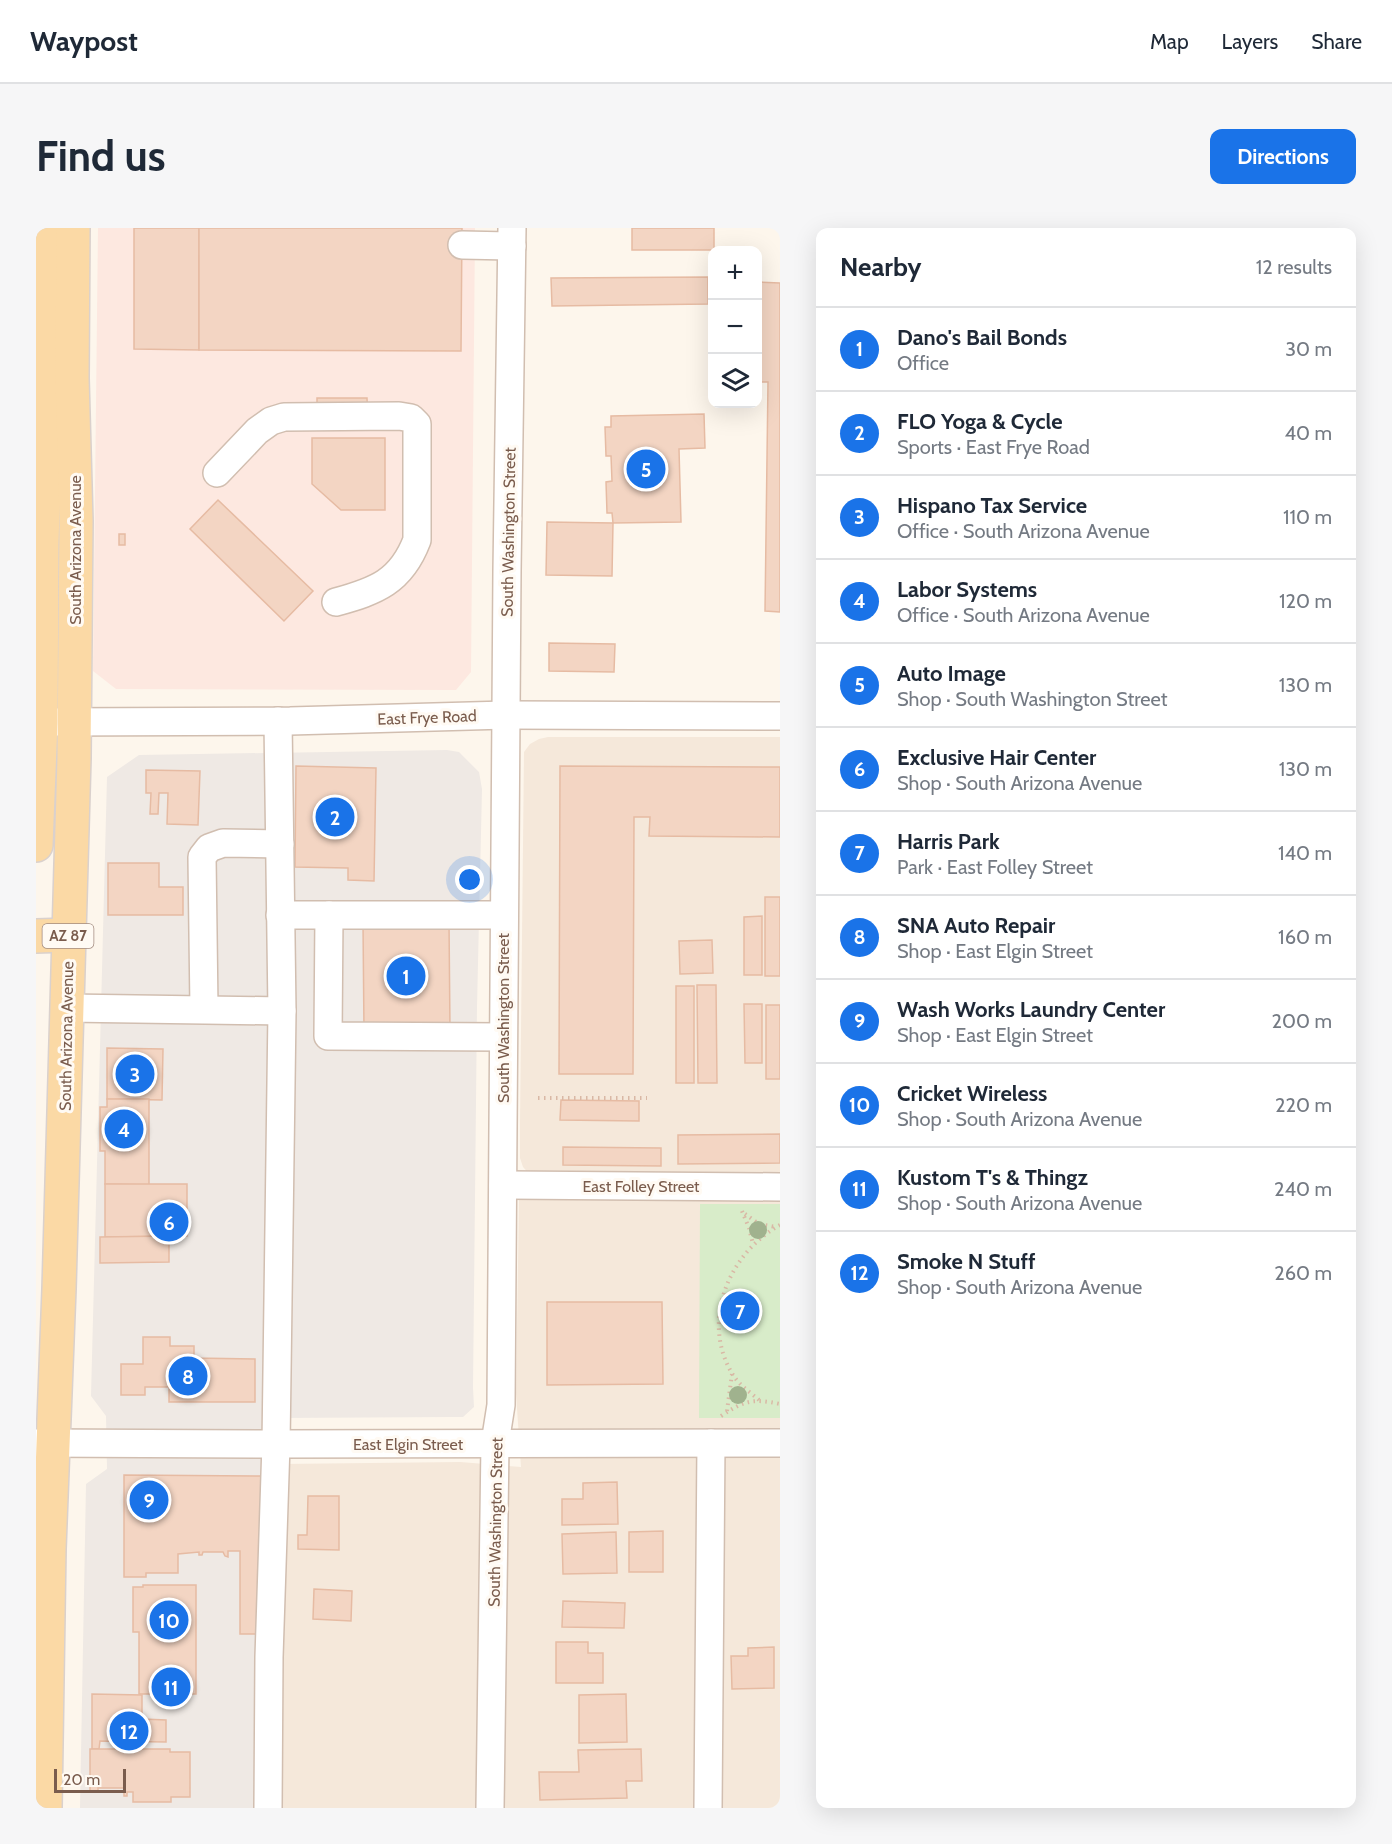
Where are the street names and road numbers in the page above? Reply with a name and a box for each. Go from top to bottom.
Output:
street label: South Washington Street [498,446,519,617]
street label: South Arizona Avenue [66,475,85,625]
street label: East Frye Road [377,706,477,729]
road number: AZ 87 [42,924,93,948]
street label: South Washington Street [494,933,513,1103]
street label: South Arizona Avenue [56,961,77,1111]
street label: East Folley Street [582,1177,700,1196]
street label: East Elgin Street [353,1435,464,1454]
street label: South Washington Street [485,1436,506,1607]

